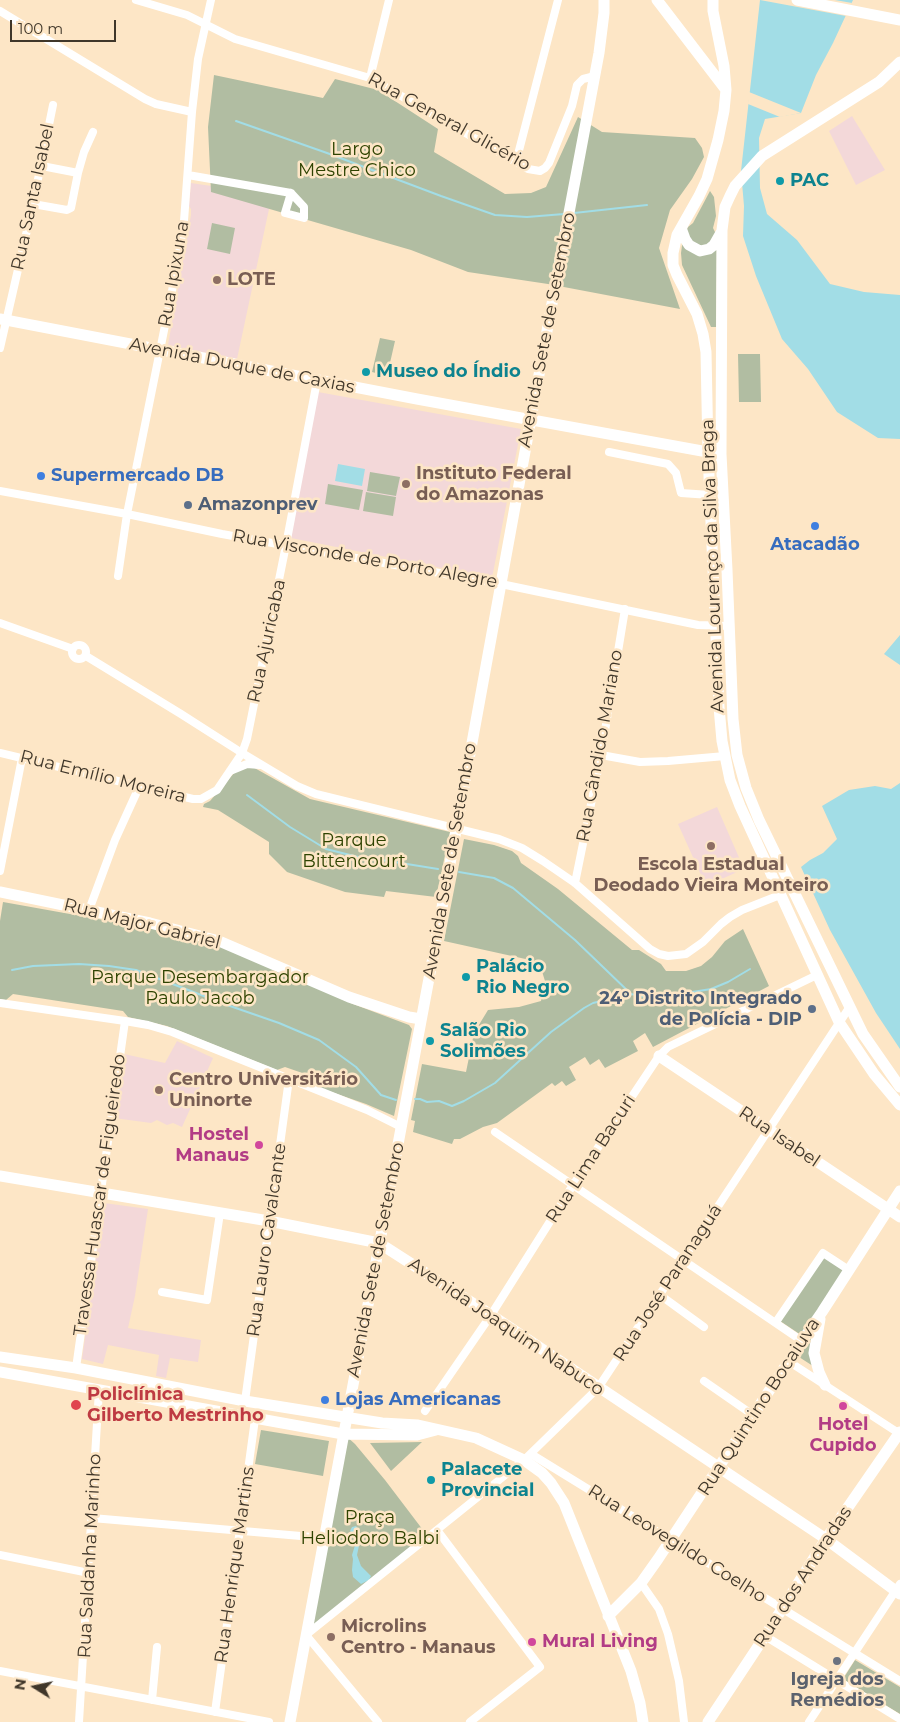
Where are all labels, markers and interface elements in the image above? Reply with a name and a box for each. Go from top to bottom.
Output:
scale bar [12,10,119,42]
text: 100 m [18,19,63,38]
street label: Rua General Glicério [364,68,534,176]
street label: Rua Santa Isabel [7,122,59,272]
park label: Largo Mestre Chico [298,139,416,182]
place label: PAC [790,170,829,192]
marker: PAC [774,175,786,187]
street label: Avenida Sete de Setembro [514,211,580,449]
street label: Rua Ipixuna [154,219,194,329]
place label: LOTE [227,269,276,291]
marker: LOTE [211,274,223,286]
street label: Avenida Duque de Caxias [127,334,357,398]
place label: Museo do Índio [376,361,521,383]
marker: Museo do Índio [360,366,372,378]
street label: Avenida Lourenço da Silva Braga [697,419,729,713]
place label: Instituto Federal do Amazonas [416,463,572,506]
place label: Supermercado DB [51,465,224,487]
marker: Supermercado DB [35,470,47,482]
marker: Instituto Federal do Amazonas [400,478,412,490]
place label: Amazonprev [198,494,318,516]
marker: Amazonprev [182,499,194,511]
marker: Atacadão [809,520,821,532]
street label: Rua Visconde de Porto Alegre [231,525,499,593]
place label: Atacadão [770,534,860,556]
street label: Rua Ajuricaba [243,577,291,705]
street label: Rua Cândido Mariano [572,648,628,844]
street label: Avenida Sete de Setembro [419,741,481,981]
street label: Rua Emílio Moreira [18,746,188,808]
park label: Parque Bittencourt [302,830,406,872]
marker: Escola Estadual Deodado Vieira Monteiro [705,840,717,852]
place label: Escola Estadual Deodado Vieira Monteiro [594,854,828,896]
street label: Rua Major Gabriel [61,894,223,954]
place label: Palácio Rio Negro [476,956,569,999]
park label: Parque Desembargador Paulo Jacob [91,967,309,1010]
marker: Palácio Rio Negro [460,971,472,983]
place label: 24º Distrito Integrado de Polícia - DIP [599,988,802,1030]
marker: 24º Distrito Integrado de Polícia - DIP [806,1003,818,1015]
place label: Salão Rio Solimões [440,1020,527,1062]
marker: Salão Rio Solimões [424,1035,436,1047]
street label: Travessa Huascar de Figueiredo [70,1053,130,1337]
place label: Centro Universitário Uninorte [169,1069,358,1112]
marker: Centro Universitário Uninorte [153,1084,165,1096]
street label: Rua Lima Bacuri [541,1091,641,1227]
street label: Rua Isabel [734,1102,824,1172]
place label: Hostel Manaus [175,1124,249,1166]
marker: Hostel Manaus [253,1139,265,1151]
street label: Avenida Sete de Setembro [343,1141,409,1379]
street label: Rua Lauro Cavalcante [243,1142,291,1338]
street label: Rua José Paranaguá [609,1200,727,1366]
street label: Avenida Joaquim Nabuco [404,1253,608,1401]
street label: Rua Quintino Bocaiuva [693,1314,825,1500]
place label: Policlínica Gilberto Mestrinho [87,1384,264,1426]
place label: Lojas Americanas [335,1389,501,1411]
marker: Lojas Americanas [319,1394,331,1406]
marker: Policlínica Gilberto Mestrinho [69,1398,83,1412]
marker: Hotel Cupido [837,1400,849,1412]
place label: Hotel Cupido [809,1414,877,1456]
street label: Rua Saldanha Marinho [74,1453,106,1659]
place label: Palacete Provincial [441,1459,534,1502]
street label: Rua Henrique Martins [211,1465,259,1665]
marker: Palacete Provincial [425,1474,437,1486]
street label: Rua Leovegildo Coelho [584,1480,770,1608]
street label: Rua dos Andradas [749,1503,857,1651]
park label: Praça Heliodoro Balbi [300,1507,440,1550]
place label: Microlins Centro - Manaus [341,1616,496,1658]
marker: Microlins Centro - Manaus [325,1631,337,1643]
place label: Mural Living [542,1631,658,1653]
marker: Mural Living [526,1636,538,1648]
marker: Igreja dos Remédios [831,1655,843,1667]
north arrow [10,1662,60,1712]
place label: Igreja dos Remédios [790,1669,884,1712]
text: N [10,1677,30,1692]

